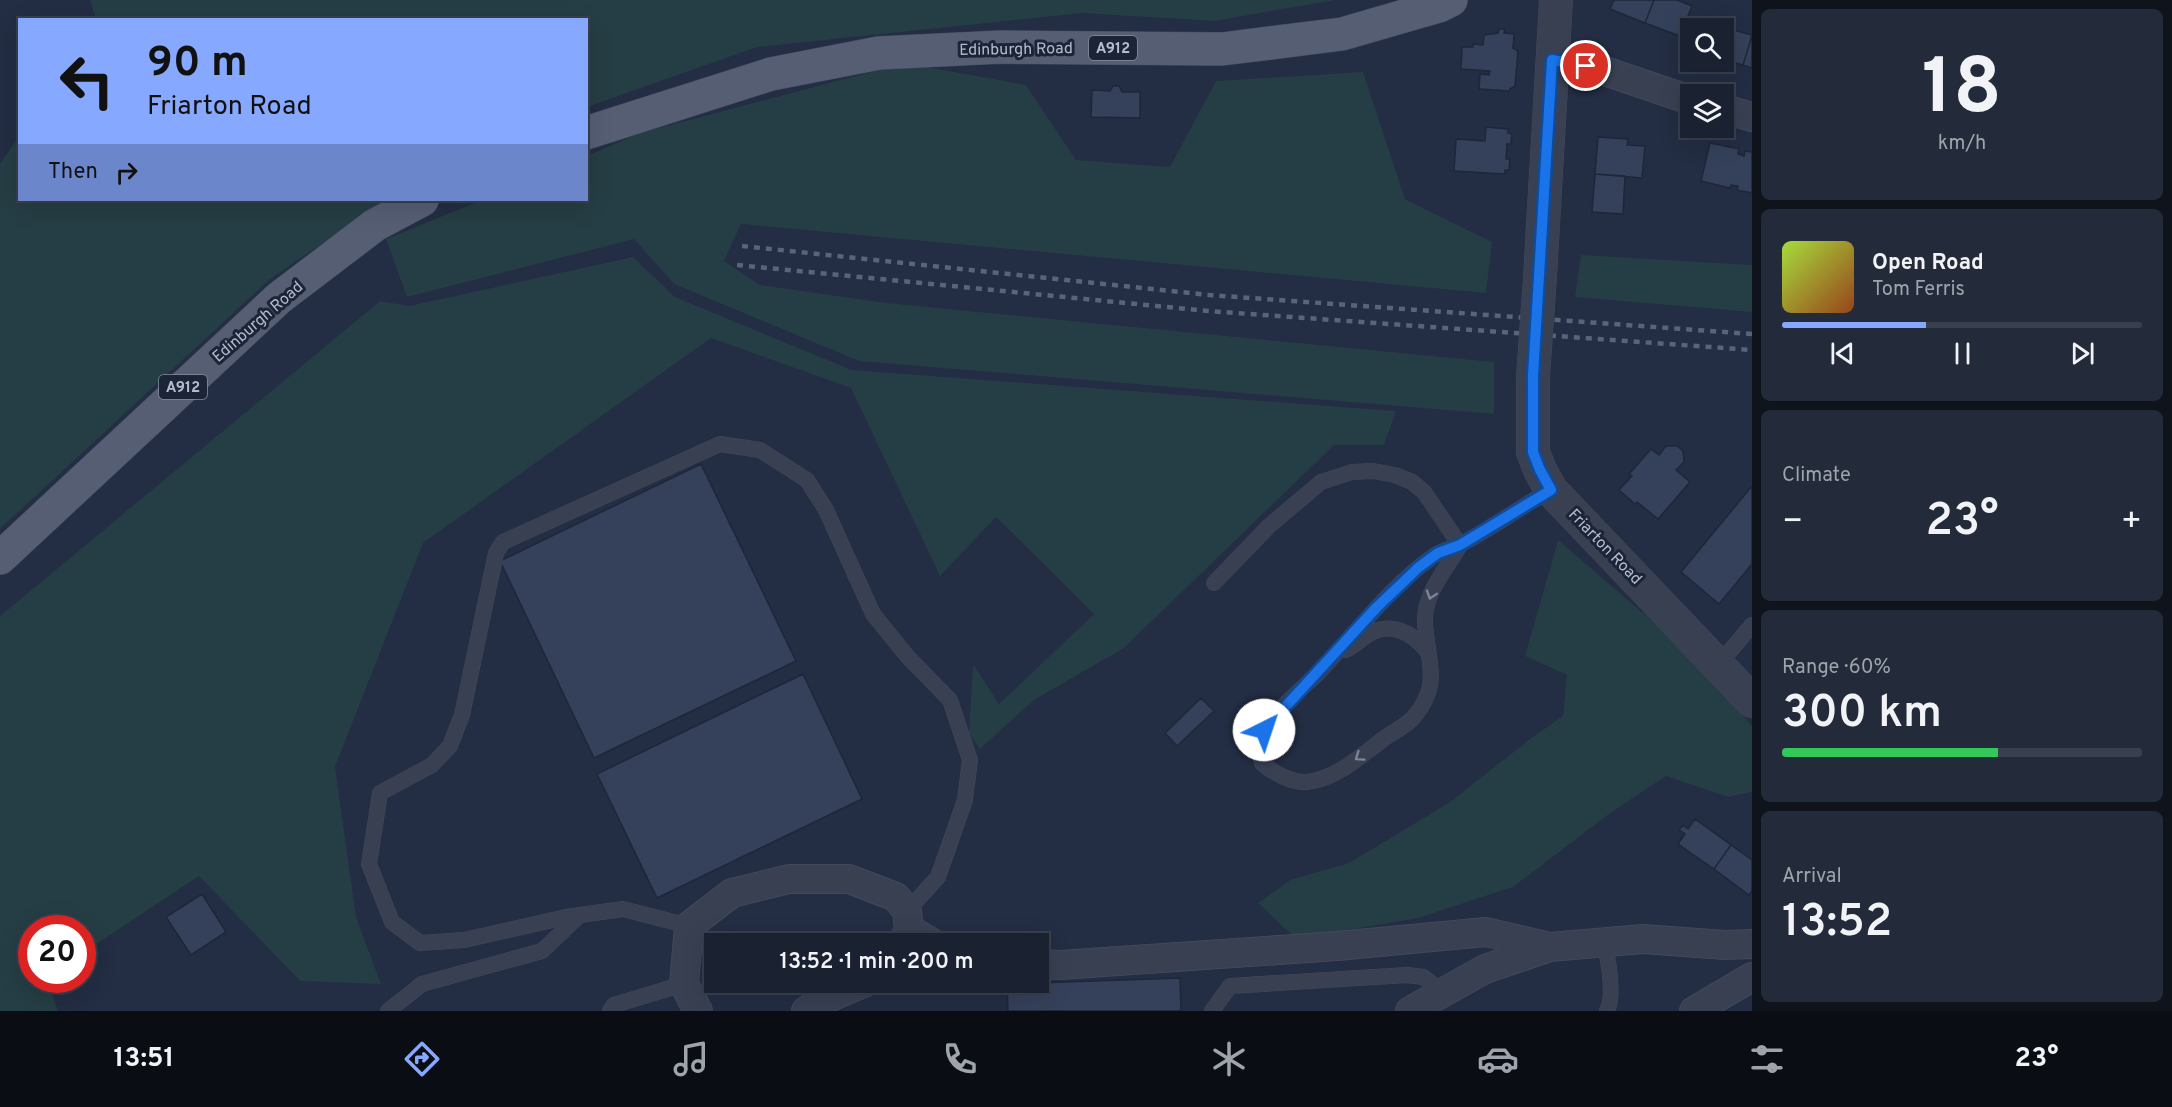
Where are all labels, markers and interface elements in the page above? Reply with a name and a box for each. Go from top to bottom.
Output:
map controls [1680,18,1734,138]
button: search [1680,18,1734,72]
road number: A912 [1089,36,1137,60]
text: 90 m [147,38,248,91]
street label: Edinburgh Road [959,39,1073,61]
pin [1560,40,1611,91]
icon: left [48,42,126,120]
text: 18 [1922,42,2002,141]
icon: arrive [1569,49,1602,82]
button: layers [1680,84,1734,138]
text: Friarton Road [147,90,312,124]
text: km/h [1938,131,1986,157]
icon: right [110,156,143,189]
text: Then [48,159,98,186]
text: Open Road [1872,250,1984,277]
text: Tom Ferris [1872,277,1965,303]
street label: Edinburgh Road [209,278,308,367]
icon: previous [1826,337,1859,370]
icon: pause [1946,337,1979,370]
icon: next [2066,337,2099,370]
road number: A912 [159,375,207,399]
text: Climate [1782,463,1851,489]
text: 23° [1925,494,1999,551]
text: − [1782,502,1803,544]
text: + [2121,502,2142,544]
street label: Friarton Road [1563,505,1646,589]
one-way arrow [1426,589,1438,600]
text: Range · 60% [1782,655,1891,681]
text: 300 km [1782,686,1942,743]
position arrow [1232,698,1296,762]
one-way arrow [1355,749,1366,760]
text: Arrival [1782,864,1842,890]
text: 13:52 [1782,895,1892,952]
speed limit sign: 20 [18,915,96,993]
text: 13:52 · 1 min · 200 m [780,949,973,976]
icon: directions [401,1038,443,1080]
icon: music [670,1038,712,1080]
icon: phone [939,1038,981,1080]
icon: climate [1208,1038,1250,1080]
icon: car [1477,1038,1519,1080]
icon: filters [1746,1038,1788,1080]
text: 13:51 [113,1042,174,1076]
text: 23° [2015,1042,2058,1076]

